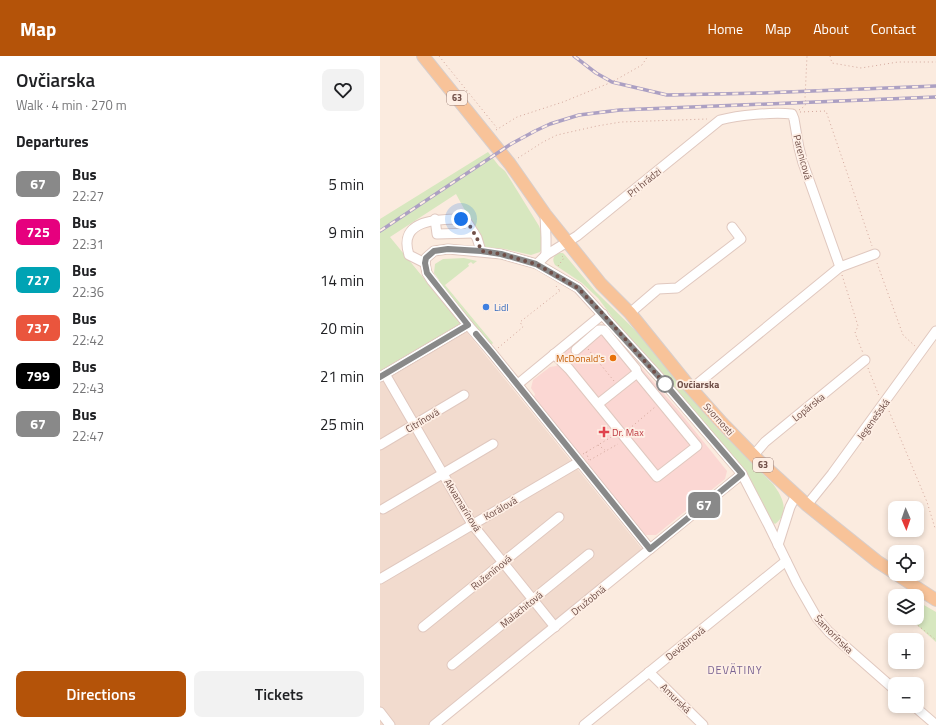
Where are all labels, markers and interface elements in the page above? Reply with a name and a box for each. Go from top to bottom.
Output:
text: Map [20,14,56,43]
text: Home [708,18,743,39]
text: Map [765,18,791,39]
text: About [813,18,849,39]
text: Contact [871,18,916,39]
text: Ovčiarska [16,65,95,94]
button: heart [322,69,364,111]
road number: 63 [447,91,467,105]
text: Walk · 4 min · 270 m [16,95,127,115]
text: Departures [16,130,89,153]
street label: Parenicová [789,133,816,181]
text: Bus [72,163,97,186]
street label: Pri hrádzi [624,164,664,201]
text: 67 [30,173,46,194]
text: 5 min [328,173,364,196]
text: 22:27 [72,186,104,206]
your location [451,209,471,229]
text: Bus [72,211,97,234]
text: 725 [26,221,50,242]
text: 9 min [328,221,364,244]
text: 22:31 [72,234,104,254]
text: Bus [72,259,97,282]
text: 727 [26,269,50,290]
text: 14 min [320,269,364,292]
text: 22:36 [72,282,104,302]
place label: Lidl [494,300,509,315]
marker: Lidl [481,302,491,312]
text: Bus [72,307,97,330]
text: 737 [26,317,50,338]
text: 20 min [320,317,364,340]
text: 22:42 [72,330,104,350]
place label: McDonald's [556,351,605,366]
marker: McDonald's [608,353,618,363]
text: Bus [72,355,97,378]
text: 799 [26,365,50,386]
text: 21 min [320,365,364,388]
marker: Ovčiarska [656,375,674,393]
place label: Ovčiarska [677,377,719,392]
text: 22:43 [72,378,104,398]
street label: Lopárska [789,390,828,425]
street label: Jegenešská [853,396,893,443]
street label: Svornosti [700,400,738,439]
text: Bus [72,403,97,426]
street label: Citrínová [402,404,442,436]
text: 67 [30,413,46,434]
text: 25 min [320,413,364,436]
place label: Dr. Max [612,425,644,440]
text: 22:47 [72,426,104,446]
marker: Dr. Max [599,427,609,437]
road number: 63 [753,458,773,472]
street label: Akvamarínová [440,476,485,535]
line badge: 67 [686,492,722,518]
street label: Korálová [481,493,520,524]
text: 67 [696,494,712,515]
north arrow [888,501,924,537]
map controls [888,501,924,713]
button: locate [888,545,924,581]
street label: Ruženínová [468,551,515,594]
street label: Družobná [568,582,609,619]
street label: Malachitová [497,587,546,631]
button: layers [888,589,924,625]
street label: Šamorínska [811,612,856,657]
street label: Devätinová [662,623,708,664]
button: + [888,633,924,669]
district label: DEVÄTINY [707,662,763,678]
button: Directions [16,671,186,717]
button: Tickets [194,671,364,717]
button: − [888,677,924,713]
street label: Amurská [657,680,694,717]

